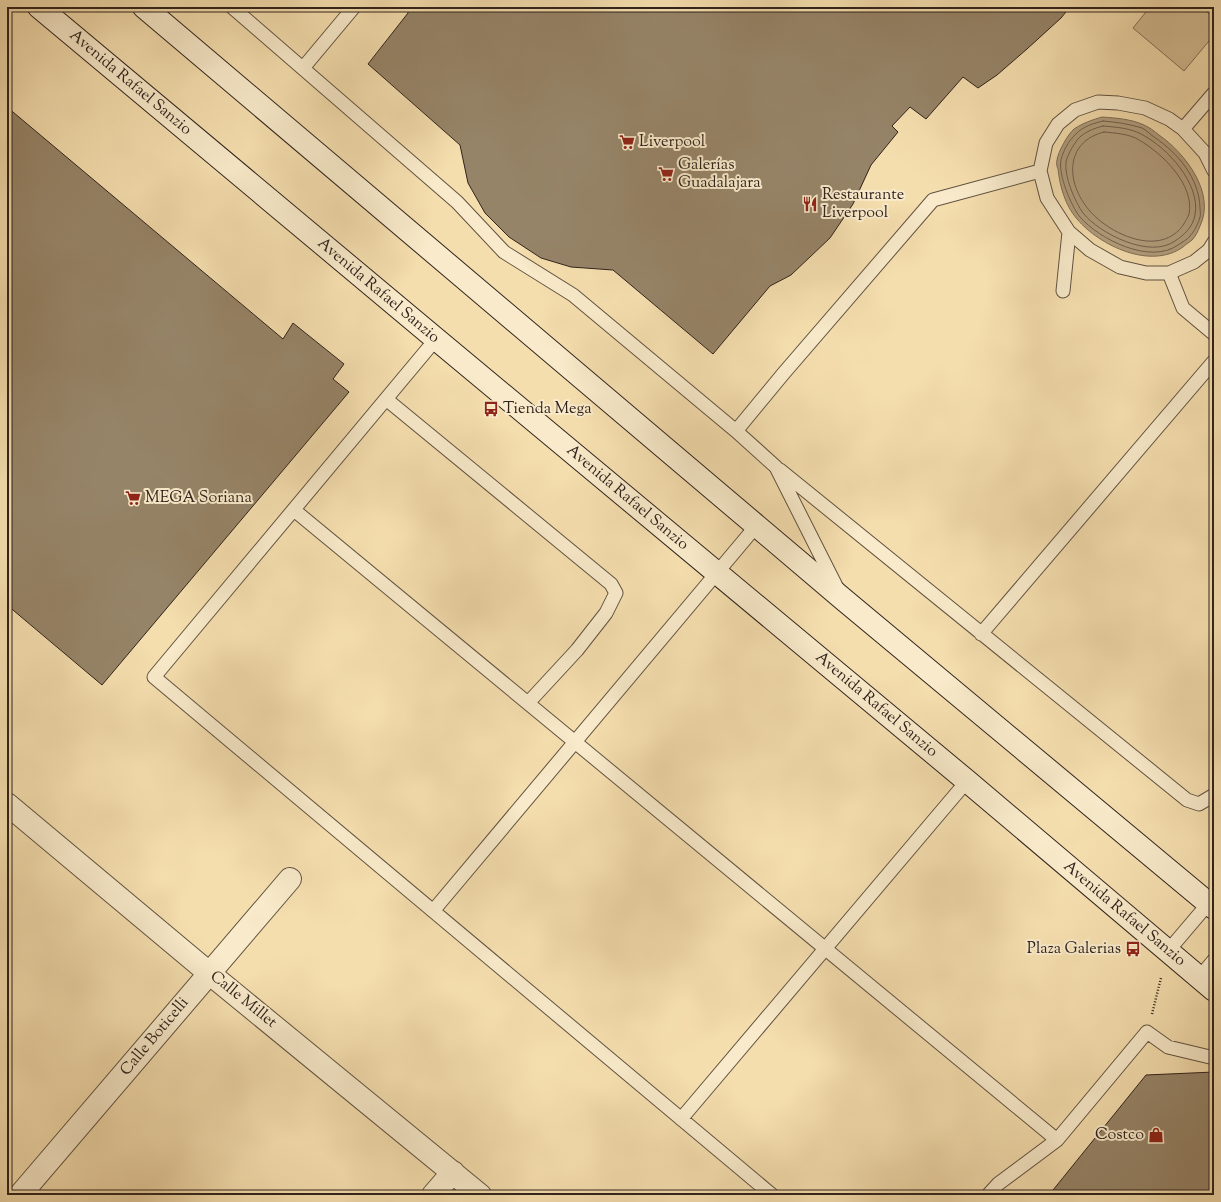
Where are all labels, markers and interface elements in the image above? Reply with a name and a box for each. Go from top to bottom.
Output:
street label: Avenida Rafael Sanzio [64,25,196,141]
place label: Liverpool [639,131,706,154]
supermarket icon: Liverpool [618,133,636,151]
place label: Galerías Guadalajara [678,154,761,195]
supermarket icon: Galerías Guadalajara [657,165,675,183]
place label: Restaurante Liverpool [822,184,904,225]
restaurant icon: Restaurante Liverpool [801,195,819,213]
street label: Avenida Rafael Sanzio [312,233,444,349]
place label: Tienda Mega [503,398,592,421]
bus stop icon: Tienda Mega [482,400,500,418]
street label: Avenida Rafael Sanzio [561,440,693,556]
place label: MEGA Soriana [145,487,253,510]
supermarket icon: MEGA Soriana [124,489,142,507]
street label: Avenida Rafael Sanzio [810,647,942,763]
street label: Avenida Rafael Sanzio [1058,856,1190,972]
place label: Plaza Galerias [1027,938,1121,961]
bus stop icon: Plaza Galerias [1124,940,1142,958]
street label: Calle Millet [204,966,282,1035]
street label: Calle Boticelli [115,992,195,1081]
place label: Costco [1095,1124,1144,1147]
shop icon: Costco [1147,1126,1165,1144]

